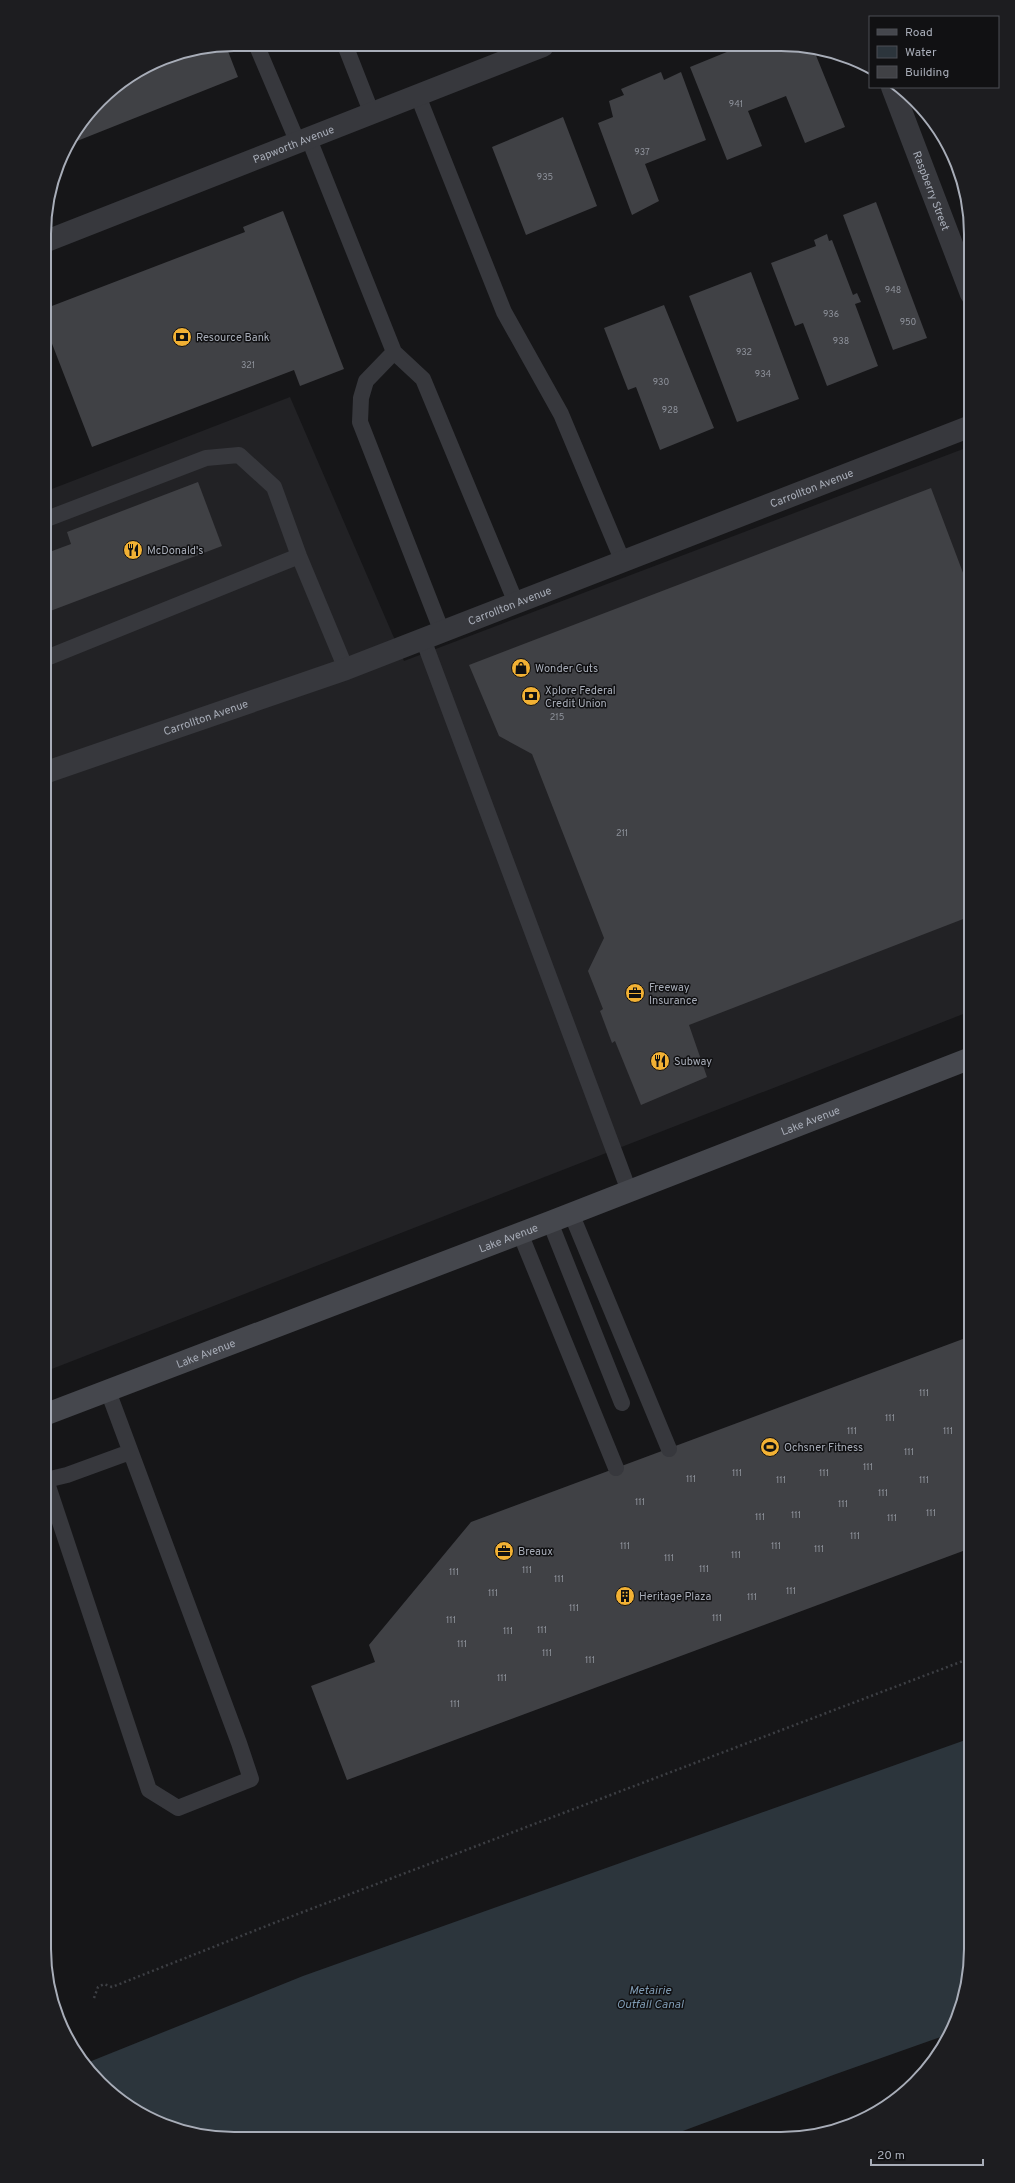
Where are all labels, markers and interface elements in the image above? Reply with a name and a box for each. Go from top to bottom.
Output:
legend [869,16,999,88]
text: Road [905,25,933,41]
text: Water [905,45,937,61]
text: Building [905,65,949,81]
house number: 941 [729,99,743,110]
street label: Papworth Avenue [251,123,337,167]
house number: 937 [634,147,650,158]
street label: Raspberry Street [909,149,952,233]
house number: 935 [537,172,553,183]
house number: 948 [885,285,901,296]
house number: 936 [823,309,839,320]
house number: 950 [900,317,917,328]
bank icon: Resource Bank [171,326,193,348]
place label: Resource Bank [196,331,270,345]
house number: 938 [833,336,849,347]
house number: 932 [736,347,752,358]
house number: 321 [241,360,255,371]
house number: 934 [755,369,772,380]
house number: 930 [653,377,669,388]
house number: 928 [662,405,678,416]
street label: Carrollton Avenue [768,466,856,511]
restaurant icon: McDonald's [122,539,144,561]
place label: McDonald's [147,544,203,558]
street label: Carrollton Avenue [466,584,554,629]
shop icon: Wonder Cuts [510,657,532,679]
place label: Wonder Cuts [535,662,598,676]
place label: Xplore Federal Credit Union [545,684,616,711]
bank icon: Xplore Federal Credit Union [520,685,542,707]
street label: Carrollton Avenue [162,697,250,739]
house number: 215 [550,712,564,723]
house number: 211 [616,828,628,839]
place label: Freeway Insurance [649,981,698,1008]
office icon: Freeway Insurance [624,982,646,1004]
restaurant icon: Subway [649,1050,671,1072]
place label: Subway [674,1055,712,1069]
street label: Lake Avenue [779,1104,842,1139]
street label: Lake Avenue [477,1221,540,1256]
street label: Lake Avenue [174,1337,238,1372]
house number: 111 [919,1388,929,1399]
house number: 111 [885,1413,895,1424]
house number: 111 [847,1426,857,1437]
house number: 111 [943,1426,953,1437]
sports icon: Ochsner Fitness [759,1436,781,1458]
place label: Ochsner Fitness [784,1441,863,1455]
house number: 111 [904,1447,914,1458]
house number: 111 [863,1462,873,1473]
house number: 111 [732,1468,742,1479]
house number: 111 [819,1468,829,1479]
house number: 111 [686,1474,696,1485]
house number: 111 [776,1475,786,1486]
house number: 111 [919,1475,929,1486]
house number: 111 [878,1488,888,1499]
house number: 111 [635,1497,645,1508]
house number: 111 [838,1499,848,1510]
house number: 111 [926,1508,936,1519]
house number: 111 [791,1510,801,1521]
house number: 111 [755,1512,765,1523]
house number: 111 [887,1513,897,1524]
house number: 111 [850,1531,860,1542]
office icon: Breaux [493,1540,515,1562]
house number: 111 [620,1541,630,1552]
house number: 111 [771,1541,781,1552]
house number: 111 [814,1544,824,1555]
place label: Breaux [518,1545,553,1559]
house number: 111 [731,1550,741,1561]
house number: 111 [664,1553,674,1564]
house number: 111 [699,1564,709,1575]
house number: 111 [522,1565,532,1576]
house number: 111 [449,1567,459,1578]
house number: 111 [554,1574,564,1585]
building icon: Heritage Plaza [614,1585,636,1607]
house number: 111 [786,1586,796,1597]
house number: 111 [488,1588,498,1599]
place label: Heritage Plaza [639,1590,712,1604]
house number: 111 [747,1592,757,1603]
house number: 111 [569,1603,579,1614]
house number: 111 [712,1613,722,1624]
house number: 111 [446,1615,456,1626]
house number: 111 [537,1625,547,1636]
house number: 111 [503,1626,513,1637]
house number: 111 [457,1639,467,1650]
house number: 111 [542,1648,552,1659]
house number: 111 [585,1655,595,1666]
house number: 111 [497,1673,507,1684]
house number: 111 [450,1699,460,1710]
water label: Metairie Outfall Canal [617,1983,684,2013]
scale bar [871,2141,983,2167]
text: 20 m [877,2148,905,2164]

